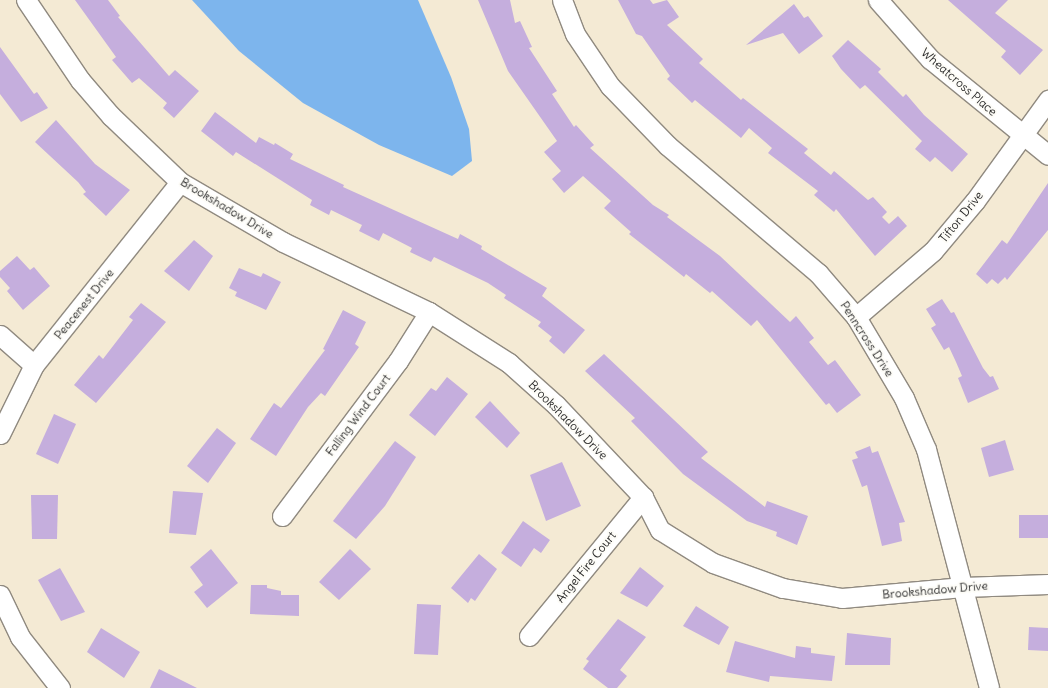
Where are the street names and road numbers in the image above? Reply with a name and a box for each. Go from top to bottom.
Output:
street label: Wheatcross Place [918,45,1000,119]
street label: Brookshadow Drive [178,175,276,241]
street label: Tifton Drive [936,188,986,246]
street label: Peacenest Drive [51,266,117,342]
street label: Penncross Drive [837,299,897,379]
street label: Falling Wind Court [323,371,393,459]
street label: Brookshadow Drive [525,377,611,463]
street label: Angel Fire Court [553,529,619,605]
street label: Brookshadow Drive [882,578,988,602]

